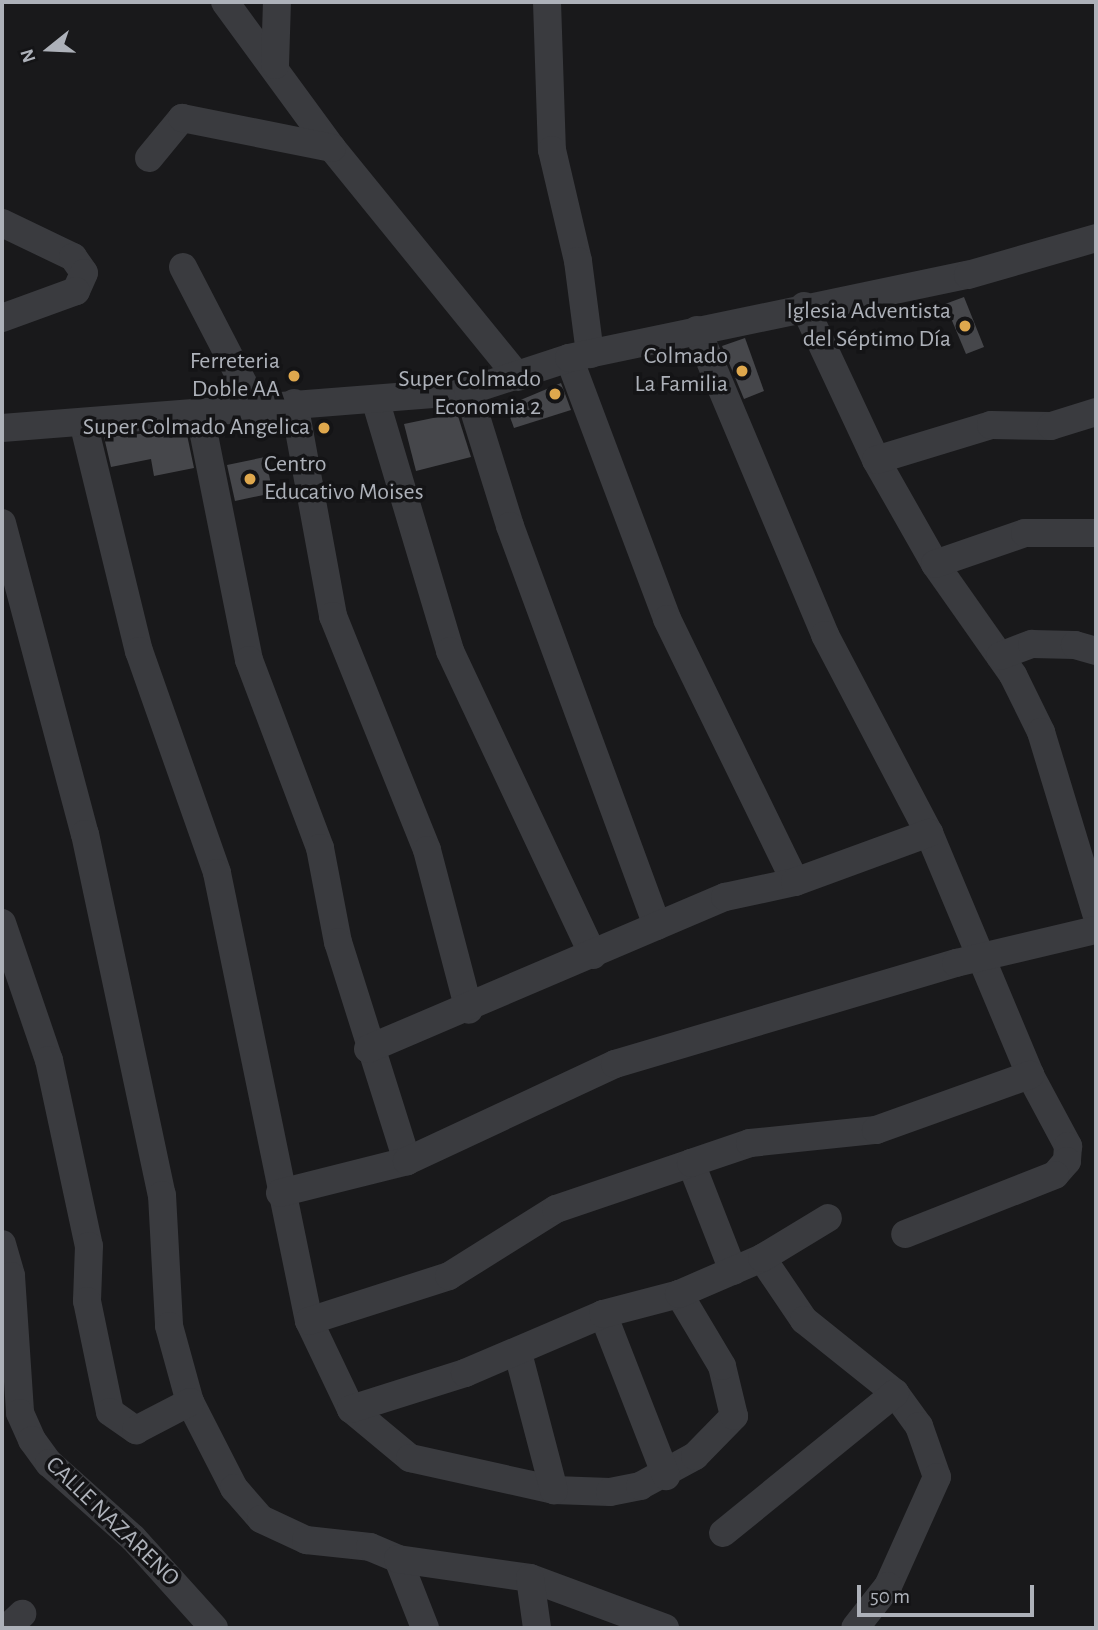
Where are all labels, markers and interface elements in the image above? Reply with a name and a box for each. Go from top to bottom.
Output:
north arrow [14,14,84,84]
text: N [17,46,40,65]
place label: Iglesia Adventista del Séptimo Día [787,298,951,354]
marker: Iglesia Adventista del Séptimo Día [957,318,973,334]
place label: Colmado La Familia [635,343,728,399]
place label: Ferreteria Doble AA [190,348,280,404]
marker: Colmado La Familia [734,363,750,379]
place label: Super Colmado Economia 2 [398,366,541,422]
marker: Ferreteria Doble AA [286,368,302,384]
marker: Super Colmado Economia 2 [547,386,563,402]
place label: Super Colmado Angelica [83,414,310,442]
marker: Super Colmado Angelica [316,420,332,436]
place label: Centro Educativo Moises [264,451,424,507]
marker: Centro Educativo Moises [242,471,258,487]
street label: CALLE NAZARENO [39,1451,185,1593]
scale bar [860,1570,1037,1614]
text: 50 m [870,1586,910,1607]

